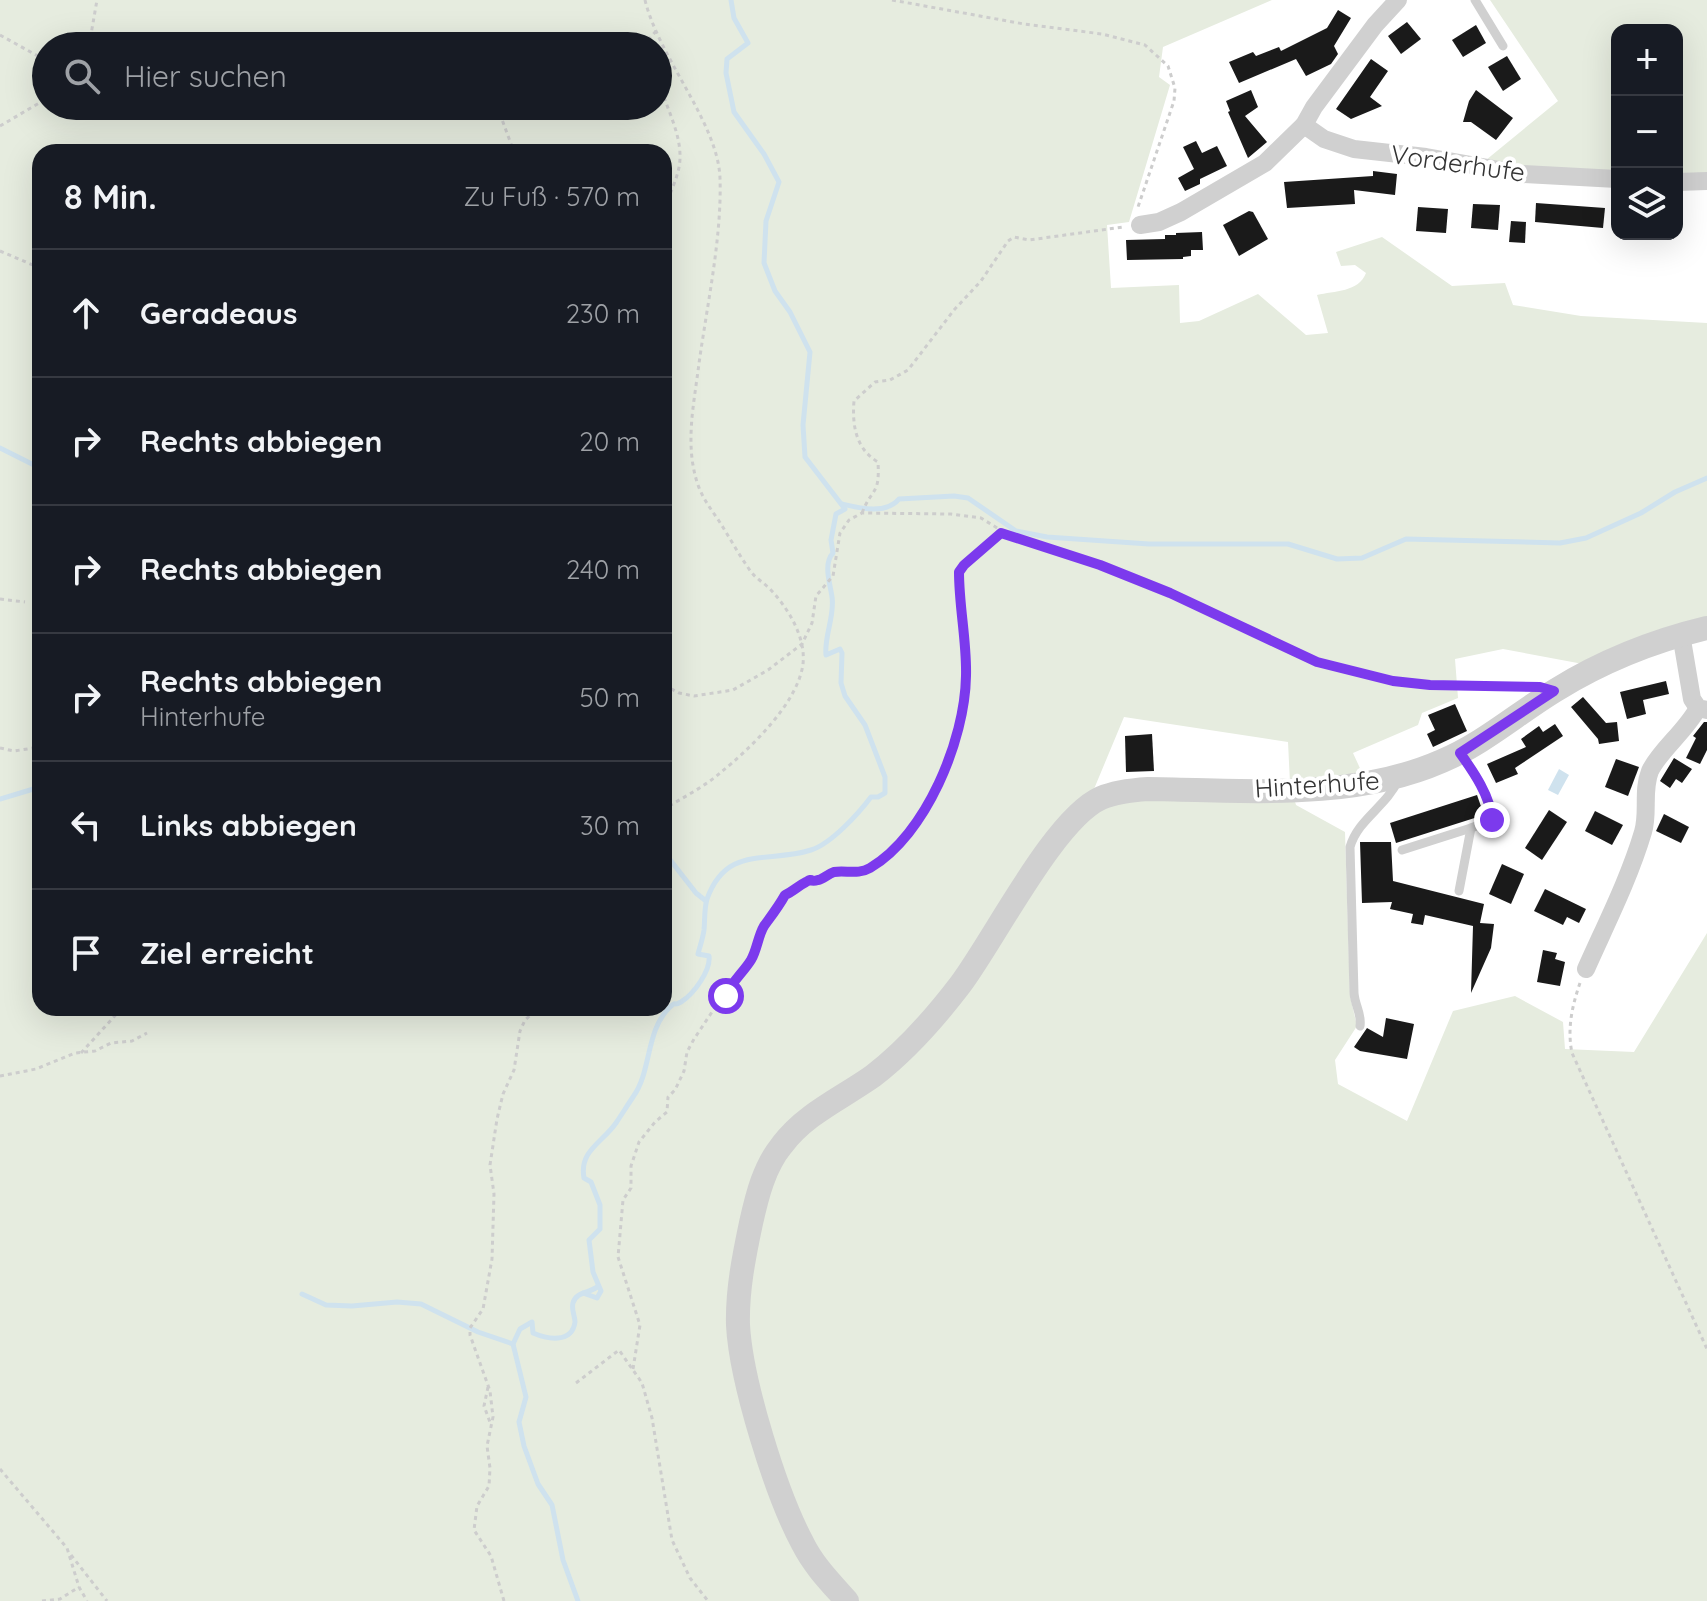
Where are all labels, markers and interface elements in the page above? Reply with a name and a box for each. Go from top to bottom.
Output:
map controls [1611,24,1683,240]
button: + [1611,24,1683,96]
search box [32,32,672,120]
icon: search [60,54,104,98]
text: Hier suchen [124,57,287,95]
button: − [1611,96,1683,168]
street label: Vorderhufe [1389,137,1527,189]
button: layers [1611,168,1683,240]
text: 8 Min. [64,175,157,218]
text: Zu Fuß · 570 m [464,180,640,213]
icon: ahead [64,291,108,335]
text: Geradeaus [140,294,297,332]
text: 230 m [566,297,640,330]
icon: right [64,419,108,463]
text: Rechts abbiegen [140,422,382,460]
text: 20 m [579,425,640,458]
icon: right [64,547,108,591]
text: Rechts abbiegen [140,550,382,588]
text: 240 m [566,553,640,586]
text: Rechts abbiegen [140,662,382,700]
icon: right [64,675,108,719]
text: 50 m [580,681,640,714]
text: Hinterhufe [140,700,265,733]
street label: Hinterhufe [1253,763,1381,805]
route end [1474,802,1510,838]
icon: left [64,803,108,847]
text: Links abbiegen [140,806,357,844]
text: 30 m [580,809,640,842]
icon: arrive [64,931,108,975]
text: Ziel erreicht [140,934,314,972]
route start [708,978,744,1014]

